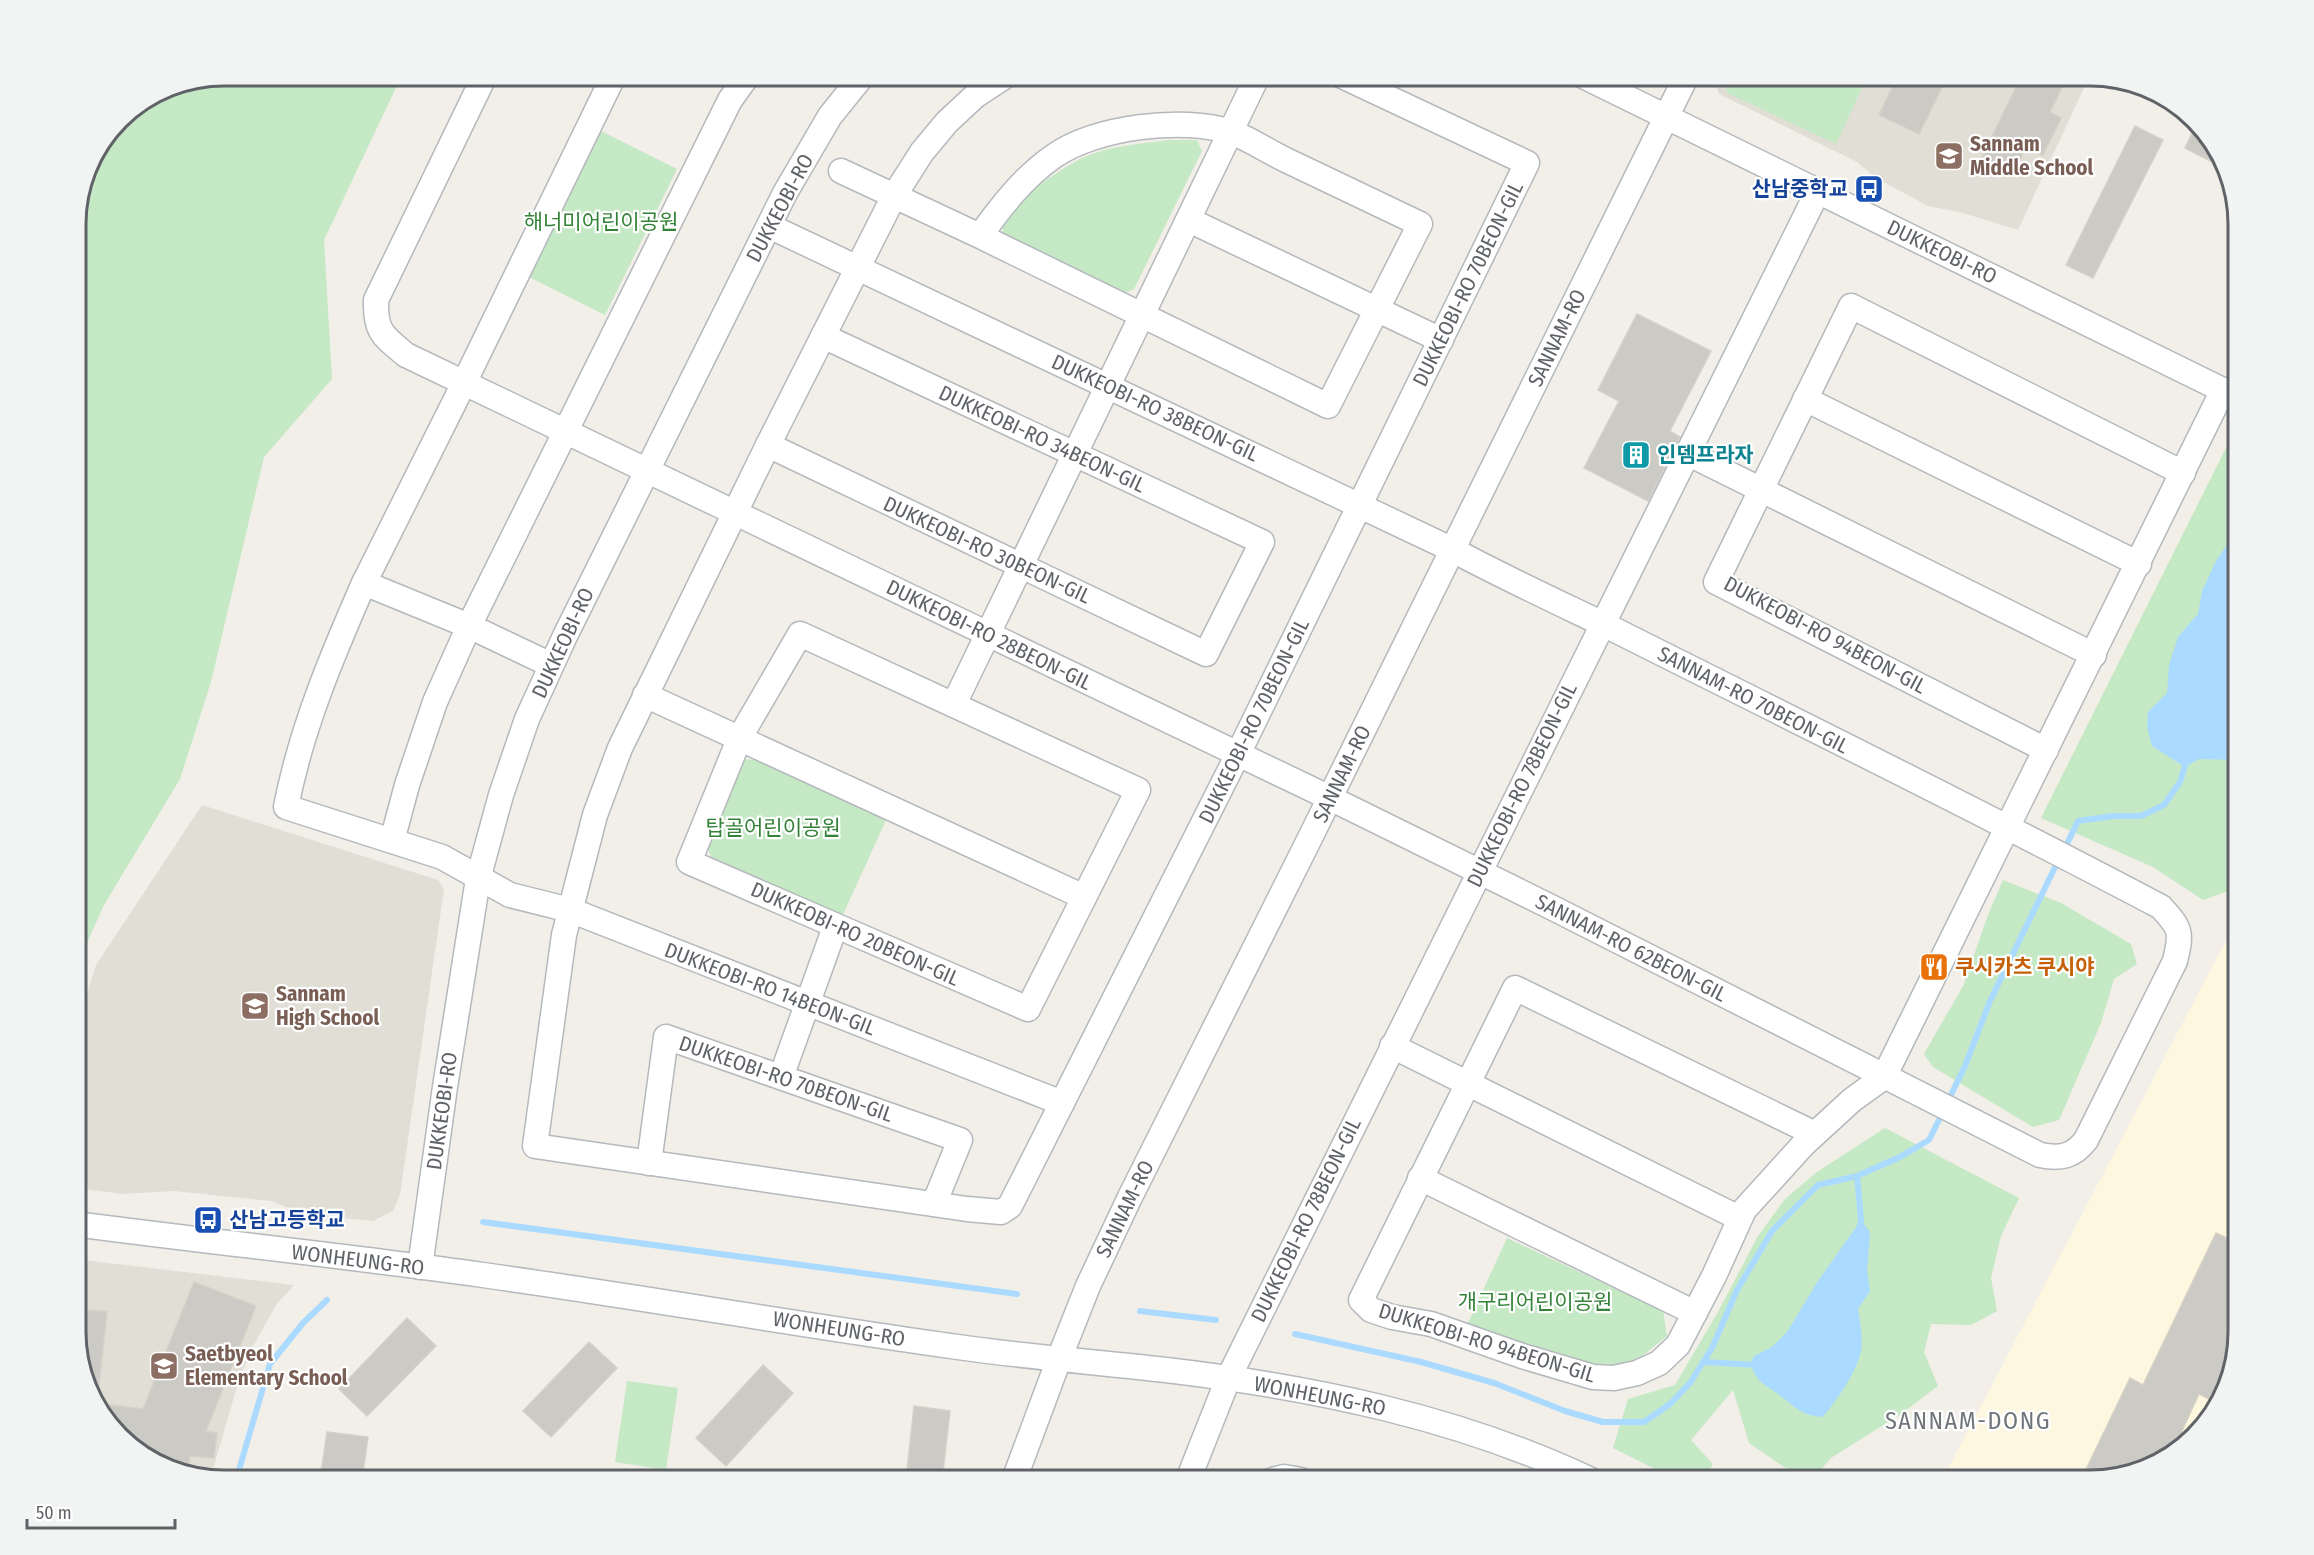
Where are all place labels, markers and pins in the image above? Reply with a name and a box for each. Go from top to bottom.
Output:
place label: Sannam Middle School [1970,131,2094,181]
school or university icon: Sannam Middle School [1933,140,1965,172]
bus stop icon: 산남중학교 [1853,173,1885,205]
place label: 산남중학교 [1751,176,1848,202]
building icon: 인뎀프라자 [1620,439,1652,471]
place label: 인뎀프라자 [1657,442,1754,468]
restaurant icon: 쿠시카츠 쿠시야 [1918,951,1950,983]
place label: 쿠시카츠 쿠시야 [1955,954,2095,980]
place label: Sannam High School [276,981,379,1031]
school or university icon: Sannam High School [239,990,271,1022]
bus stop icon: 산남고등학교 [192,1204,224,1236]
place label: 산남고등학교 [229,1207,345,1233]
place label: Saetbyeol Elementary School [185,1341,348,1391]
school or university icon: Saetbyeol Elementary School [148,1350,180,1382]

